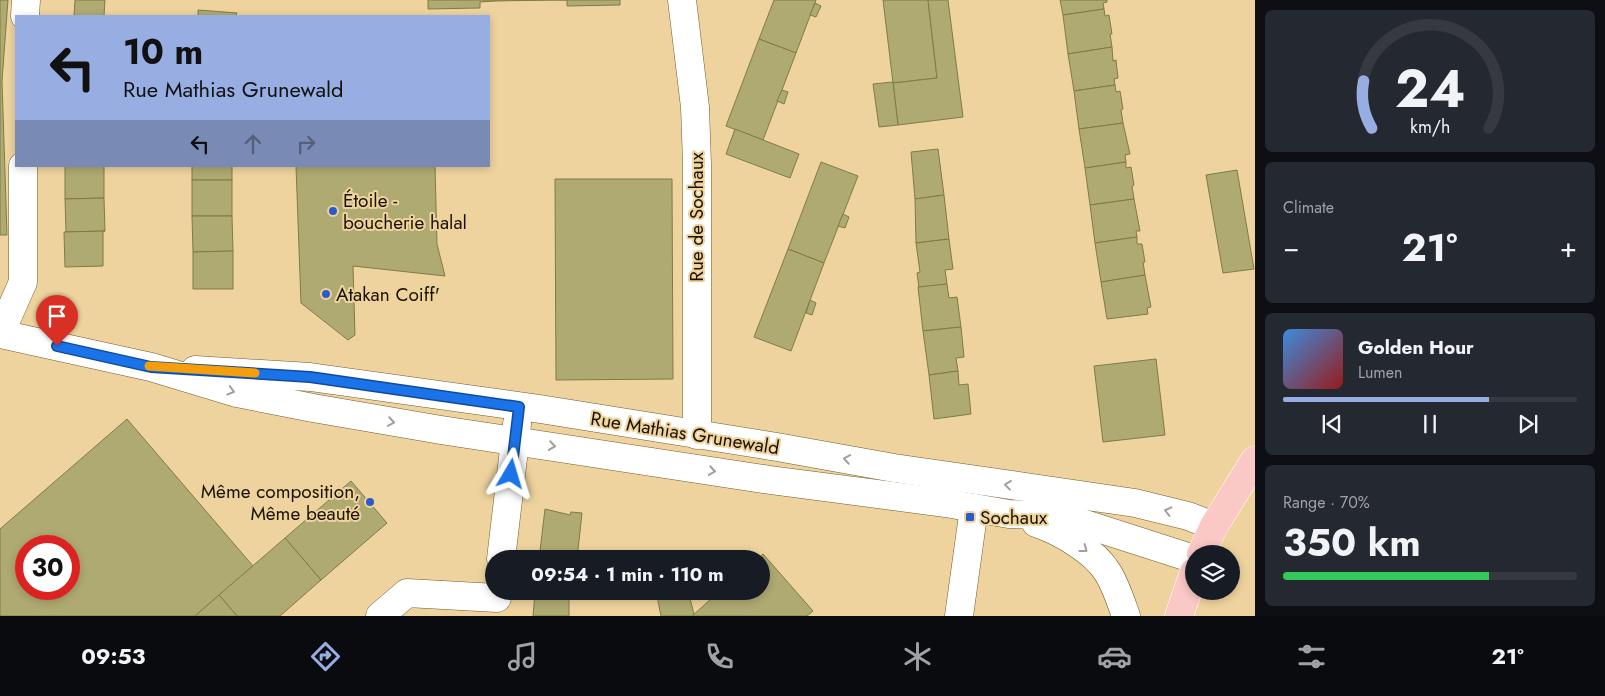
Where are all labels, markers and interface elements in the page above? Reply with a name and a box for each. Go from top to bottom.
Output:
text: 10 m [123,27,203,77]
icon: left [40,35,105,100]
text: 24 [1395,51,1465,127]
text: Rue Mathias Grunewald [123,73,344,105]
text: km/h [1410,114,1450,140]
icon: left [186,130,214,158]
icon: ahead [239,130,267,158]
icon: right [292,130,320,158]
street label: Rue de Sochaux [683,152,710,282]
place label: Étoile - boucherie halal [343,187,467,236]
text: Climate [1283,196,1334,219]
marker: Étoile - boucherie halal [327,205,339,217]
text: 21° [1402,220,1457,275]
text: − [1283,227,1300,268]
text: + [1560,227,1577,268]
place label: Atakan Coiff' [336,281,440,308]
marker: Atakan Coiff' [320,288,332,300]
pin [36,295,78,346]
icon: arrive [43,302,71,330]
text: Golden Hour [1358,334,1474,361]
text: Lumen [1358,361,1402,384]
one-way arrow [227,386,235,396]
street label: Rue Mathias Grunewald [589,405,781,461]
icon: previous [1318,410,1346,438]
icon: pause [1416,410,1444,438]
icon: next [1514,410,1542,438]
one-way arrow [387,416,395,426]
one-way arrow [548,440,556,451]
position arrow [484,447,536,499]
one-way arrow [843,455,851,465]
one-way arrow [708,465,716,476]
place label: Même composition, Même beauté [201,478,360,527]
one-way arrow [1003,480,1012,490]
text: Range · 70% [1283,491,1370,514]
marker: Même composition, Même beauté [364,496,376,508]
place label: Sochaux [980,504,1047,531]
one-way arrow [1163,506,1172,517]
marker: Sochaux [964,511,976,523]
text: 350 km [1283,515,1421,570]
speed limit sign: 30 [15,535,80,600]
one-way arrow [1078,544,1087,552]
map controls [1185,545,1240,600]
button: layers [1185,545,1240,600]
text: 09:54 · 1 min · 110 m [531,561,724,588]
icon: directions [308,639,343,674]
icon: music [505,639,540,674]
icon: phone [702,639,737,674]
icon: climate [900,639,935,674]
icon: car [1097,639,1132,674]
icon: filters [1294,639,1329,674]
text: 09:53 [81,640,145,672]
text: 21° [1492,640,1524,672]

